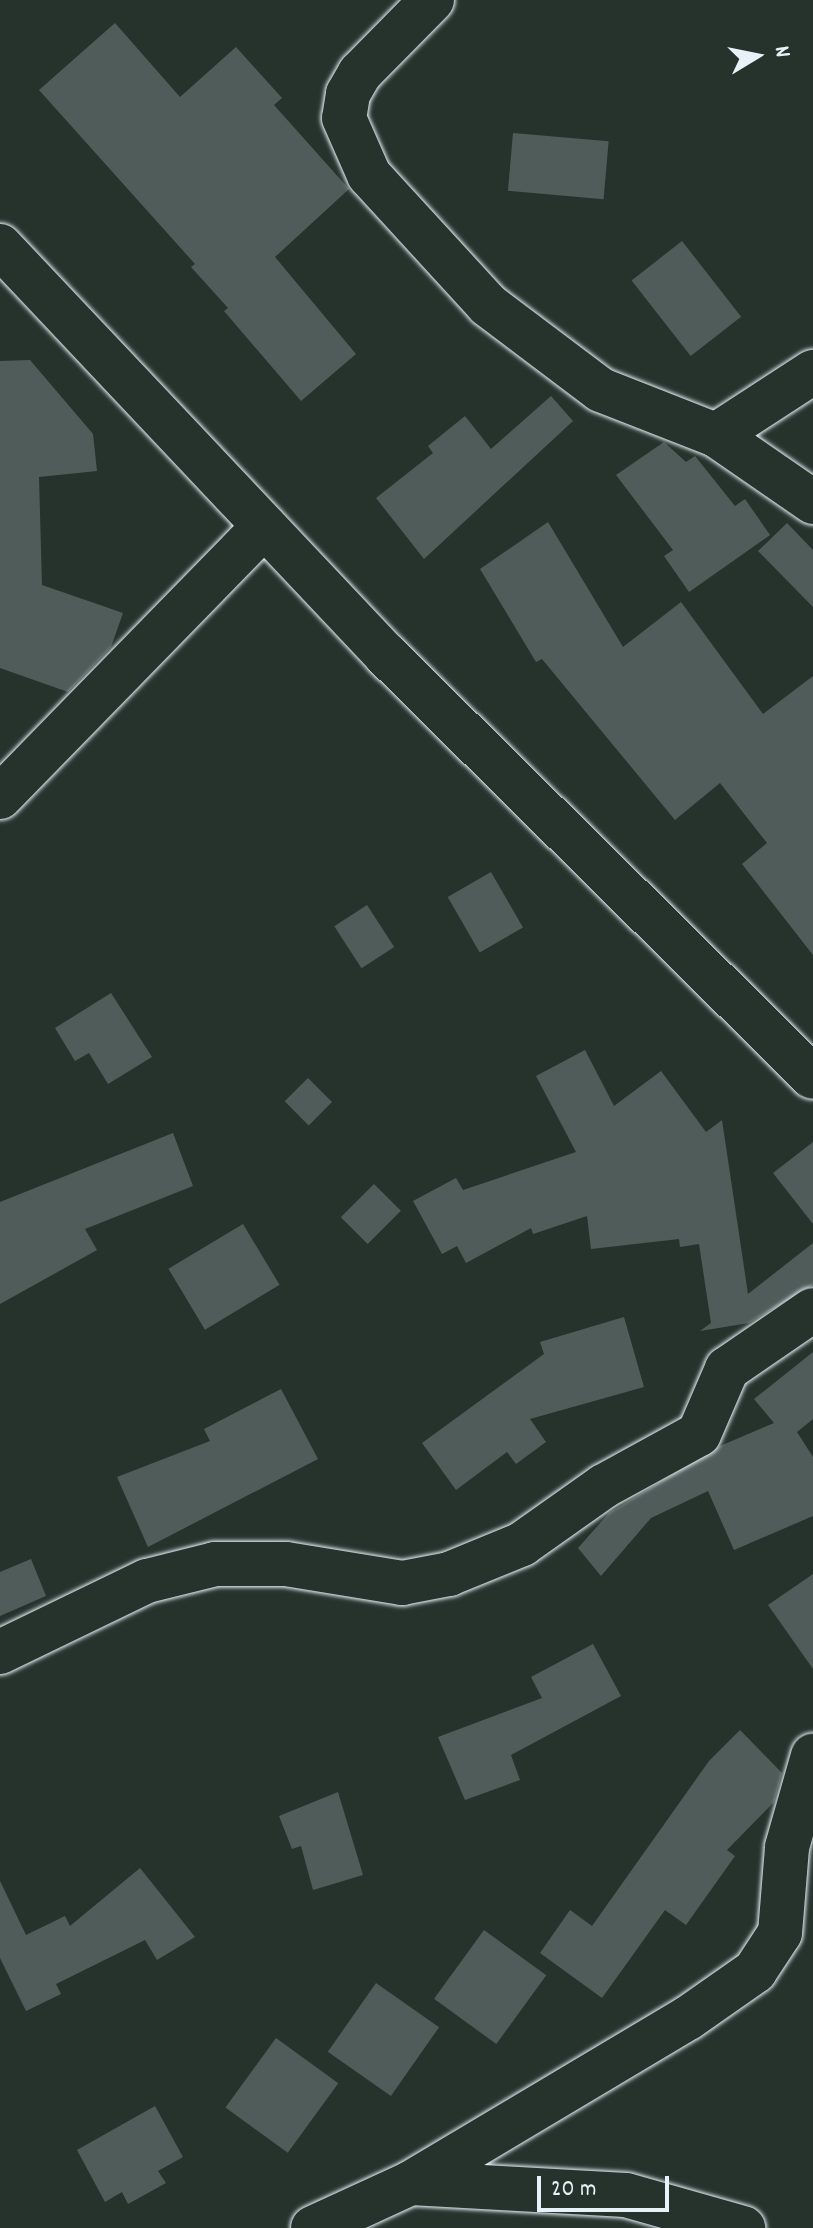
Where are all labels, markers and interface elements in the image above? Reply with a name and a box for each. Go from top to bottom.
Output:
north arrow [717,16,797,96]
text: N [765,44,797,60]
scale bar [541,2160,673,2210]
text: 20 m [551,2173,597,2207]

